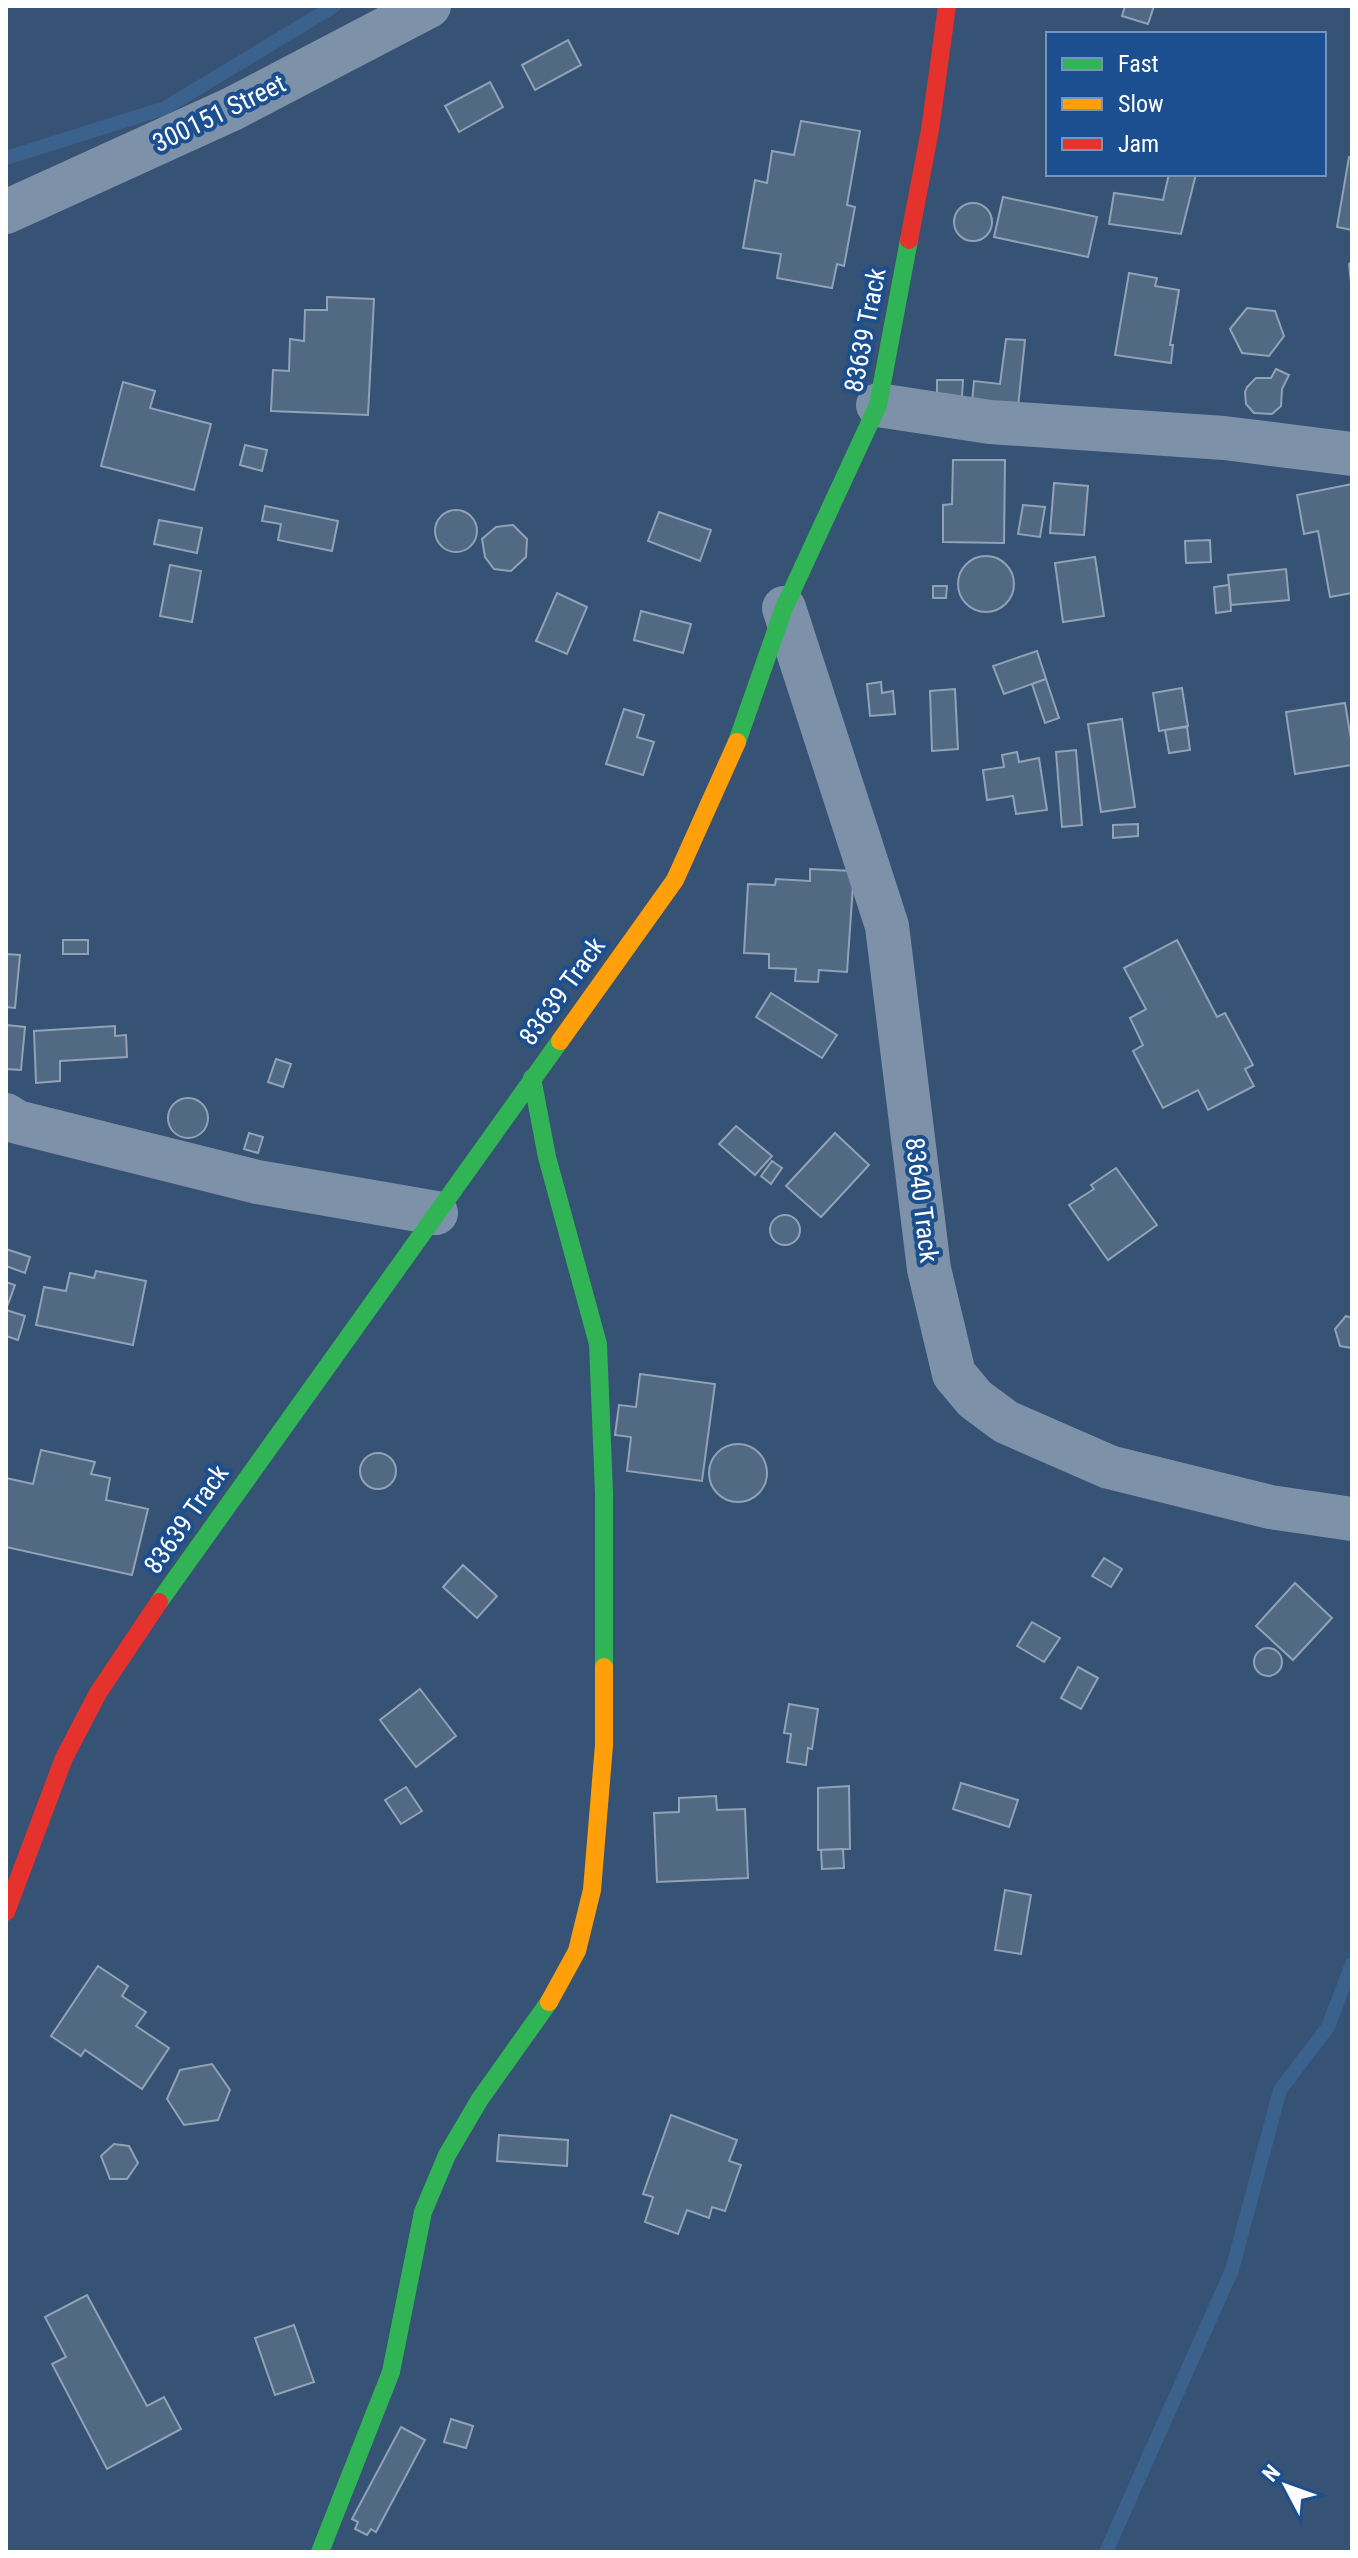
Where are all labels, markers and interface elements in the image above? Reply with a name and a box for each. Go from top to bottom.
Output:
legend [1046,32,1326,176]
text: Fast [1118,50,1159,78]
street label: 300151 Street [148,68,290,158]
text: Slow [1118,90,1164,118]
text: Jam [1118,130,1159,158]
street label: 83639 Track [838,265,892,395]
street label: 83639 Track [513,931,611,1051]
street label: 83640 Track [899,1136,945,1265]
street label: 83639 Track [138,1459,235,1579]
north arrow [1246,2446,1326,2526]
text: N [1257,2460,1285,2486]

